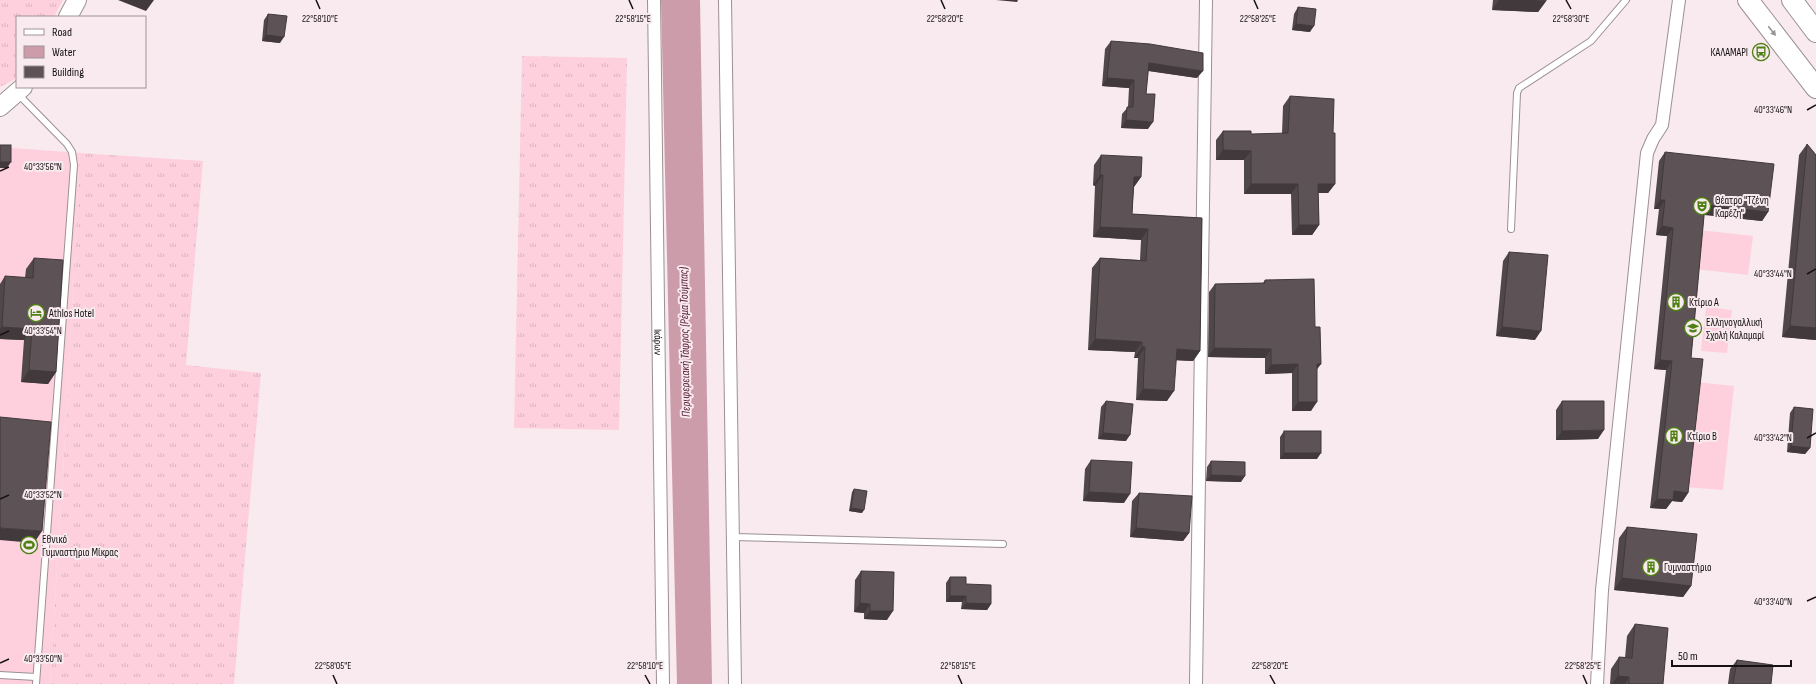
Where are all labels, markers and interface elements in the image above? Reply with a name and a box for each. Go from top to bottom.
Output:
text: 22°58'10"E [302,13,338,25]
text: 22°58'15"E [615,13,651,25]
text: 22°58'20"E [927,13,963,25]
text: 22°58'25"E [1240,13,1276,25]
text: 22°58'30"E [1553,13,1589,25]
legend [16,16,146,88]
text: Road [52,25,72,40]
one-way arrow [1767,25,1776,36]
bus stop icon: ΚΑΛΑΜΑΡΙ [1751,42,1771,62]
text: Water [52,45,76,60]
place label: ΚΑΛΑΜΑΡΙ [1711,46,1748,59]
text: Building [52,65,84,80]
text: 40°33'46"N [1754,104,1792,116]
text: 40°33'56"N [24,161,62,173]
place label: Θέατρο "Τζένη Καρέζη" [1715,194,1769,220]
theatre icon: Θέατρο "Τζένη Καρέζη" [1692,196,1712,216]
water label: Περιφερειακή Τάφρος (Ρέμα Τούμπας) [676,266,694,417]
text: 40°33'44"N [1754,268,1792,280]
building icon: Κτίριο Α [1666,292,1686,312]
place label: Κτίριο Α [1689,296,1719,309]
hotel icon: Athlos Hotel [26,303,46,323]
place label: Athlos Hotel [48,307,94,320]
place label: Ελληνογαλλική Σχολή Καλαμαρί [1706,316,1765,342]
school or university icon: Ελληνογαλλική Σχολή Καλαμαρί [1683,318,1703,338]
text: 40°33'54"N [24,325,62,337]
street label: Ικάρων [652,329,665,356]
building icon: Κτίριο Β [1664,426,1684,446]
place label: Κτίριο Β [1687,430,1717,443]
text: 40°33'42"N [1754,432,1792,444]
text: 40°33'52"N [24,489,62,501]
place label: Εθνικό Γυμναστήριο Μίκρας [42,533,118,559]
sports icon: Εθνικό Γυμναστήριο Μίκρας [19,535,39,555]
building icon: Γυμναστήριο [1641,557,1661,577]
place label: Γυμναστήριο [1664,561,1712,574]
text: 40°33'40"N [1754,596,1792,608]
scale bar [1672,642,1791,668]
text: 50 m [1678,649,1698,664]
text: 40°33'50"N [24,653,62,665]
text: 22°58'05"E [315,660,351,672]
text: 22°58'10"E [627,660,663,672]
text: 22°58'15"E [940,660,976,672]
text: 22°58'20"E [1252,660,1288,672]
text: 22°58'25"E [1565,660,1601,672]

